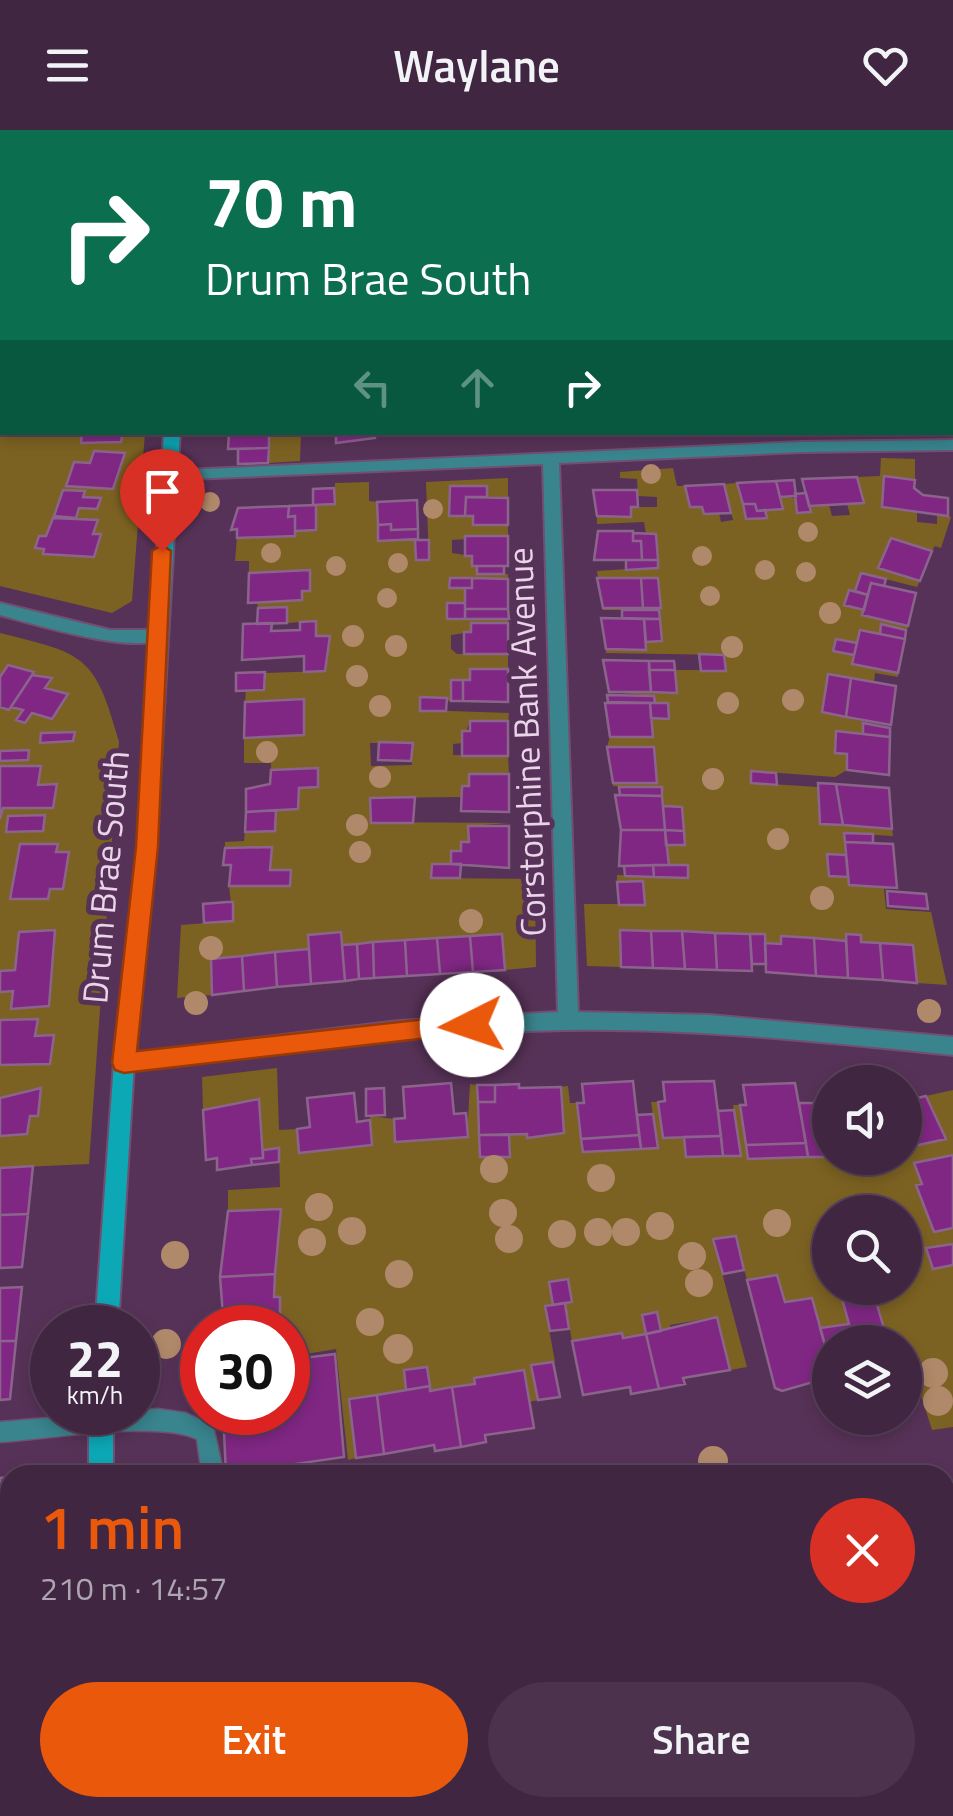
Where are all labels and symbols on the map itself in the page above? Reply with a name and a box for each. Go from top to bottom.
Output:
pin [120,449,205,552]
street label: Corstorphine Bank Avenue [492,547,560,937]
street label: Drum Brae South [67,748,143,1006]
position arrow [420,973,524,1077]
speed limit sign: 30 [180,1305,310,1435]

